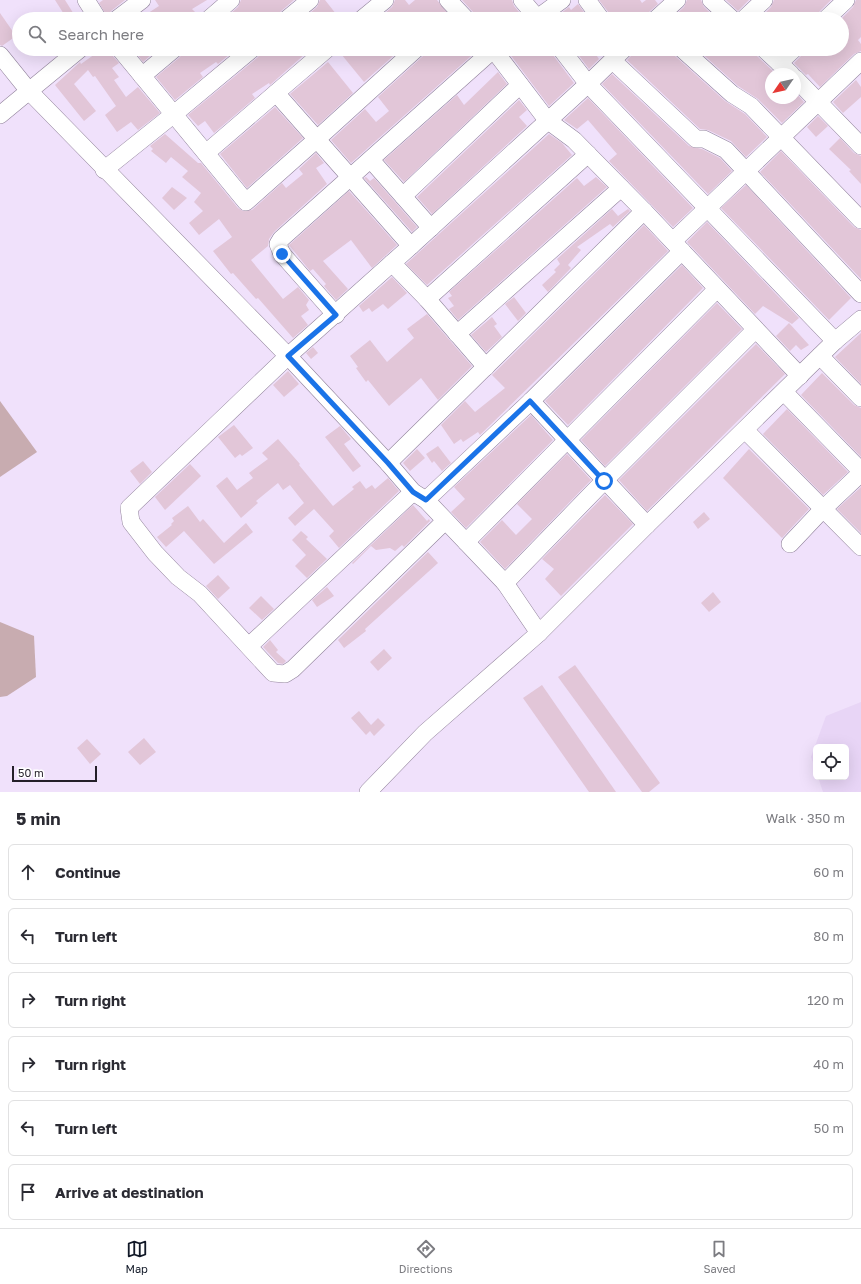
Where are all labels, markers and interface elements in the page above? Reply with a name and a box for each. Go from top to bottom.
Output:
search box [12,12,849,56]
icon: search [26,23,48,45]
text: Search here [58,25,144,43]
north arrow [765,68,801,104]
route end [273,245,291,263]
route start [595,472,613,490]
map controls [813,744,849,780]
button: locate [813,744,849,780]
scale bar [12,764,97,783]
text: 50 m [18,766,44,779]
text: 5 min [16,808,60,829]
text: Walk · 350 m [766,810,845,826]
icon: ahead [17,861,39,883]
text: Continue [55,863,121,881]
text: 60 m [813,864,844,880]
icon: left [17,925,39,947]
text: Turn left [55,927,117,945]
text: 80 m [813,928,844,944]
icon: right [17,989,39,1011]
text: Turn right [55,991,126,1009]
text: 120 m [807,992,844,1008]
icon: right [17,1053,39,1075]
text: Turn right [55,1055,126,1073]
text: 40 m [813,1056,844,1072]
icon: left [17,1117,39,1139]
text: Turn left [55,1119,117,1137]
text: 50 m [814,1120,844,1136]
icon: arrive [17,1181,39,1203]
text: Arrive at destination [55,1183,204,1201]
tab: Map [125,1238,148,1275]
tab: Directions [399,1238,453,1275]
tab: Saved [703,1238,736,1275]

